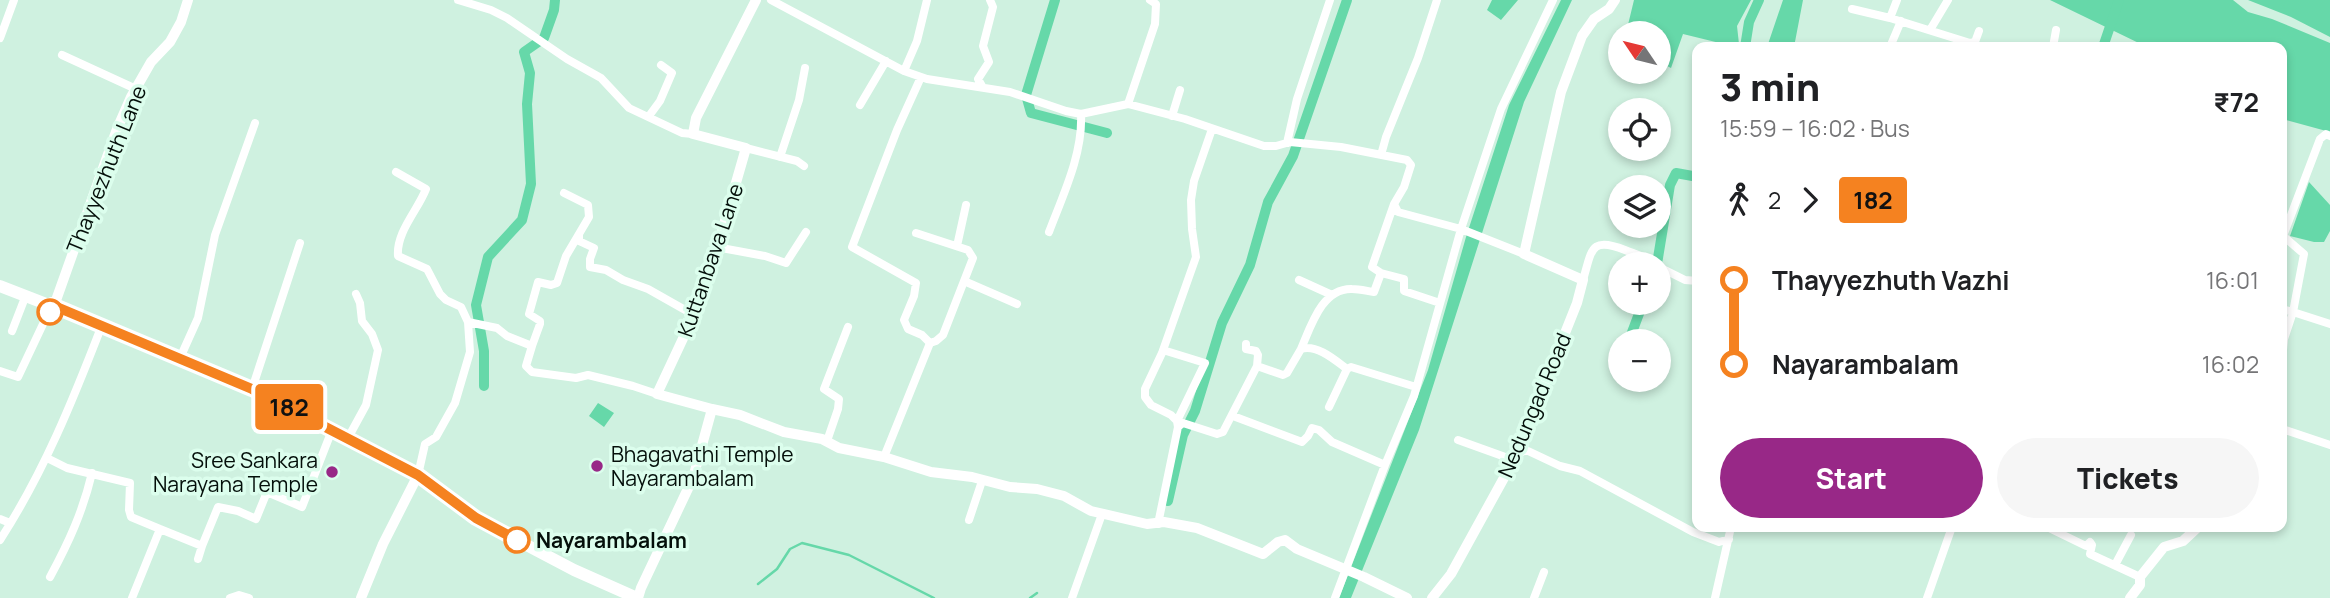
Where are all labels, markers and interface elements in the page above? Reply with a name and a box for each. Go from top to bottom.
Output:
north arrow [1608,21,1671,84]
map controls [1608,21,1671,392]
text: 3 min [1720,60,1820,112]
street label: Thayyezhuth Lane [60,81,152,257]
text: ₹72 [2214,84,2259,120]
button: locate [1608,98,1671,161]
text: 15:59 – 16:02 · Bus [1720,112,1910,144]
button: layers [1608,175,1671,238]
street label: Kuttanbava Lane [671,180,749,340]
icon: walk [1720,181,1758,219]
icon: forward [1791,181,1829,219]
text: 182 [1853,183,1893,216]
text: 2 [1768,184,1781,216]
button: + [1608,252,1671,315]
text: Thayyezhuth Vazhi [1772,262,2009,298]
text: 16:01 [2206,264,2259,296]
unlabelled marker [37,299,63,325]
street label: Nedungad Road [1491,328,1577,482]
button: − [1608,329,1671,392]
text: Nayarambalam [1772,346,1959,382]
text: 16:02 [2202,348,2259,380]
line badge: 182 [249,384,329,430]
text: 182 [269,390,309,423]
button: Start [1720,438,1983,518]
button: Tickets [1997,438,2259,518]
place label: Bhagavathi Temple Nayarambalam [611,440,794,492]
place label: Sree Sankara Narayana Temple [153,446,318,498]
marker: Bhagavathi Temple Nayarambalam [589,458,605,474]
marker: Sree Sankara Narayana Temple [324,464,340,480]
place label: Nayarambalam [536,526,687,554]
marker: Nayarambalam [504,527,530,553]

